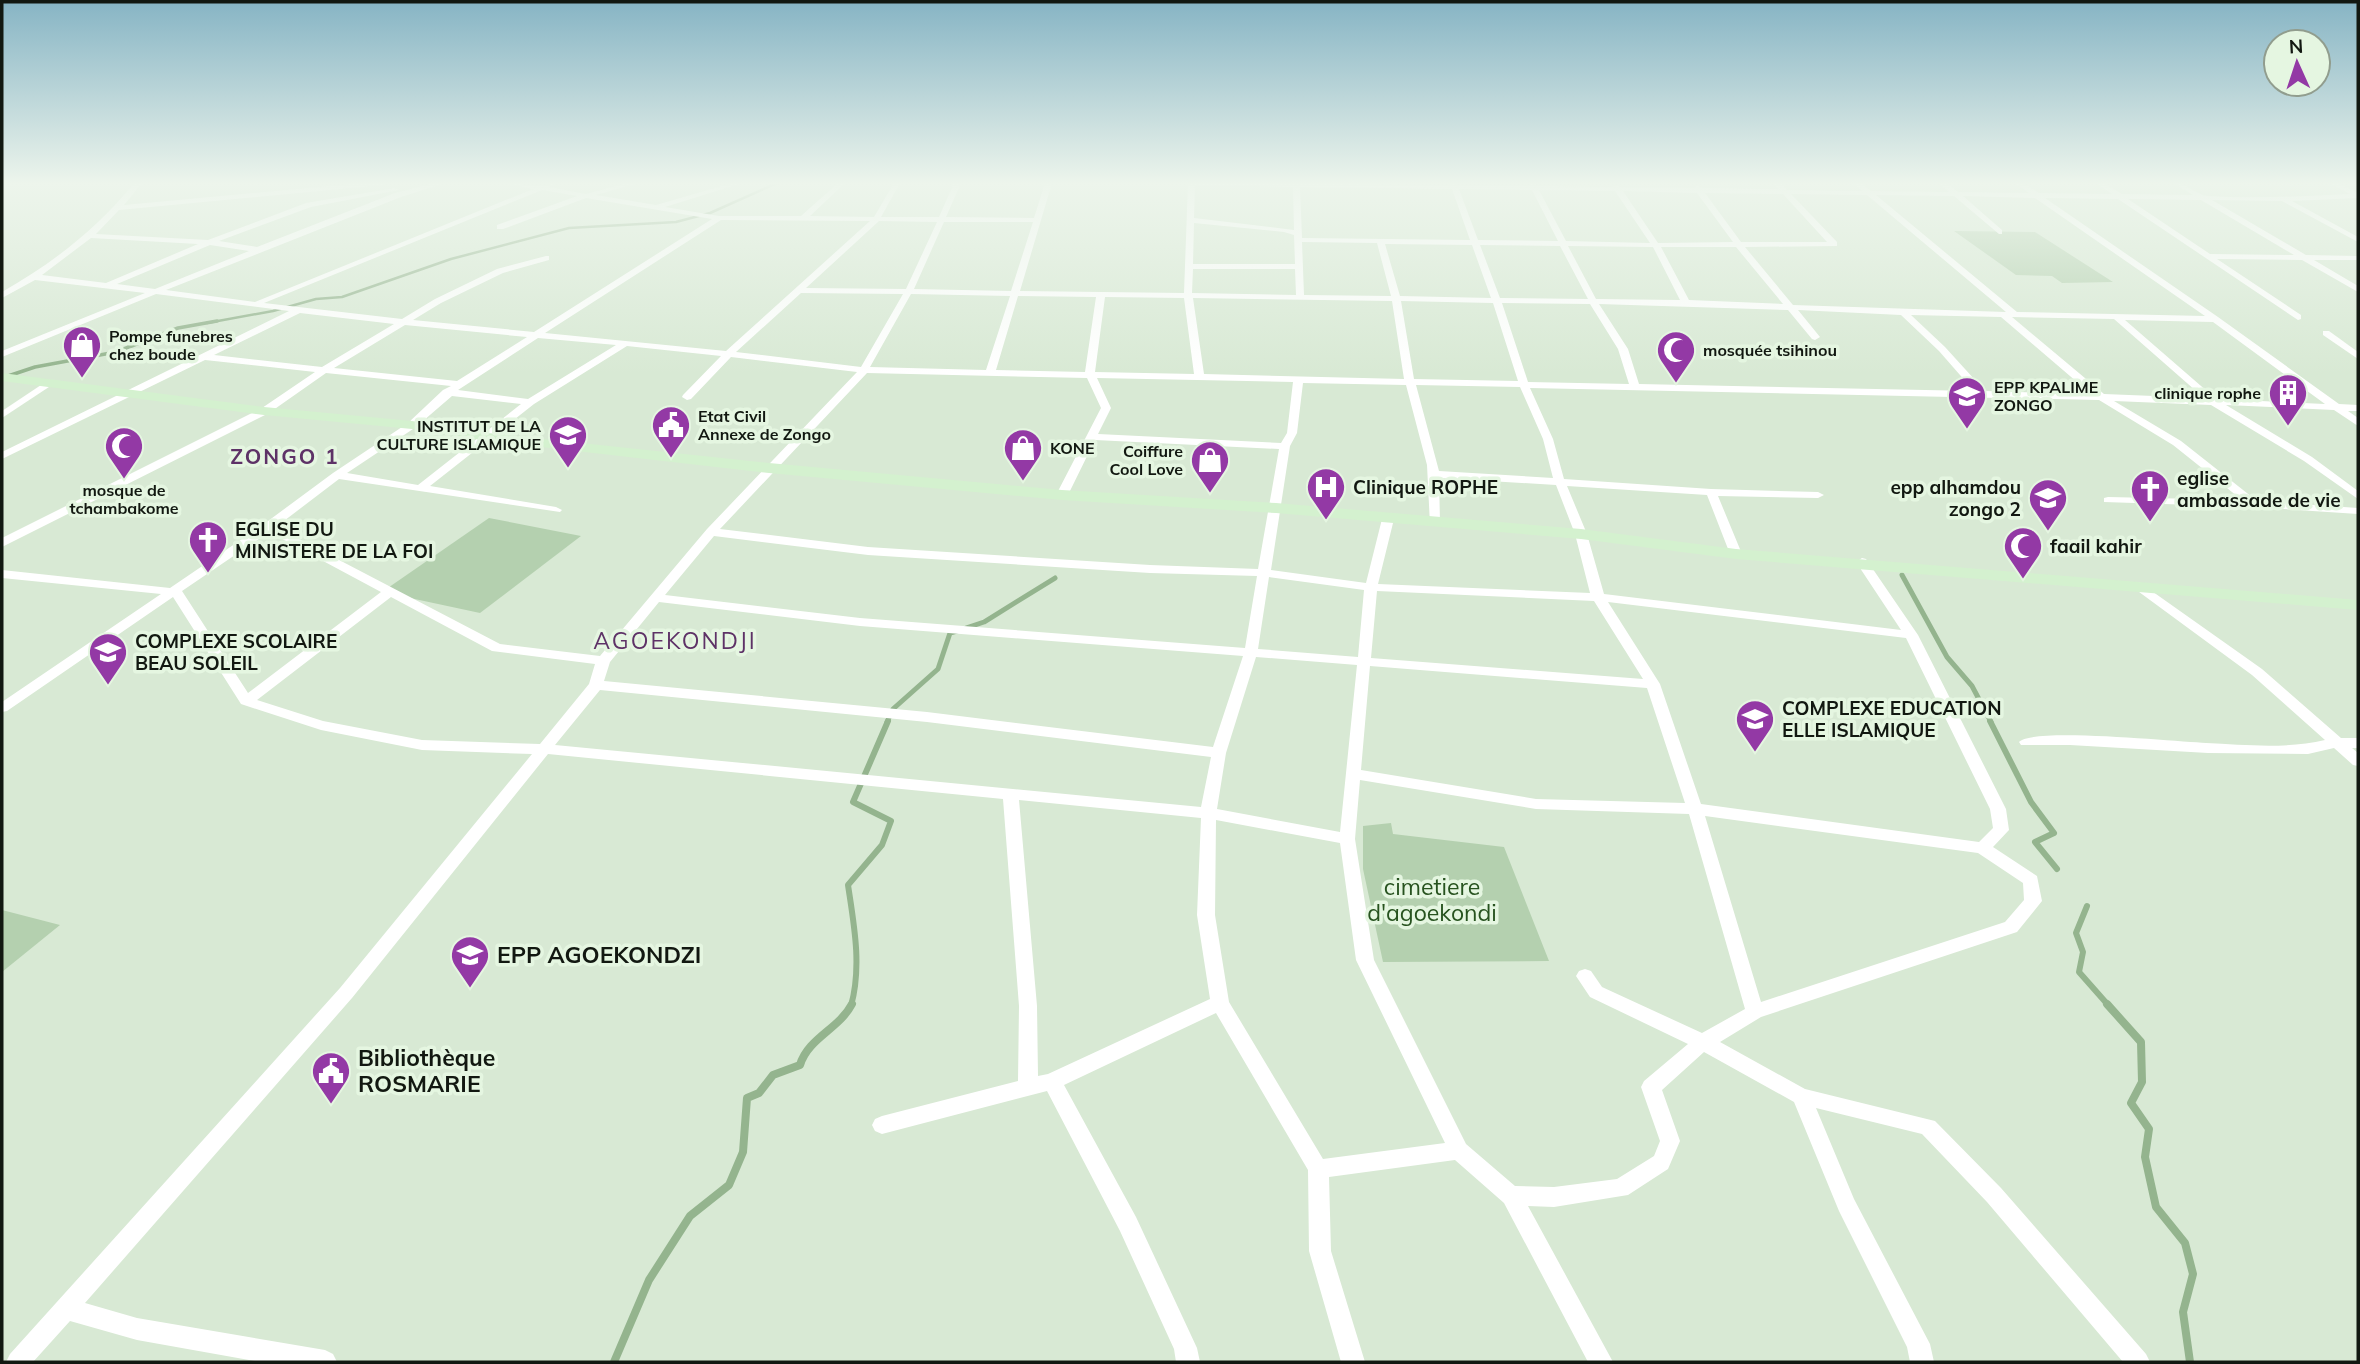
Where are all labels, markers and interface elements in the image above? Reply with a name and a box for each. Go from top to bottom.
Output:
north arrow [2262,28,2332,98]
text: N [2288,34,2304,58]
shop icon: Pompe funebres chez boude [61,324,103,379]
place label: Pompe funebres chez boude [109,326,233,364]
mosque icon: mosquée tsihinou [1655,329,1697,384]
place label: mosquée tsihinou [1703,340,1837,360]
building icon: clinique rophe [2267,372,2309,427]
school or university icon: EPP KPALIME ZONGO [1946,375,1988,430]
place label: EPP KPALIME ZONGO [1994,377,2098,415]
place label: clinique rophe [2154,383,2261,403]
public building icon: Etat Civil Annexe de Zongo [650,404,692,459]
place label: Etat Civil Annexe de Zongo [698,406,831,444]
school or university icon: INSTITUT DE LA CULTURE ISLAMIQUE [547,414,589,469]
place label: INSTITUT DE LA CULTURE ISLAMIQUE [376,416,541,454]
mosque icon: mosque de tchambakome [103,425,145,480]
shop icon: KONE [1002,427,1044,482]
place label: KONE [1050,438,1094,458]
shop icon: Coiffure Cool Love [1189,439,1231,494]
place label: Coiffure Cool Love [1110,441,1183,479]
district label: ZONGO 1 [230,443,340,469]
hospital icon: Clinique ROPHE [1305,466,1347,521]
place label: eglise ambassade de vie [2177,466,2341,512]
church icon: eglise ambassade de vie [2129,468,2171,523]
place label: Clinique ROPHE [1353,475,1498,499]
place label: epp alhamdou zongo 2 [1890,475,2021,521]
school or university icon: epp alhamdou zongo 2 [2027,477,2069,532]
place label: mosque de tchambakome [69,480,179,518]
place label: EGLISE DU MINISTERE DE LA FOI [235,517,433,563]
church icon: EGLISE DU MINISTERE DE LA FOI [187,519,229,574]
mosque icon: faail kahir [2002,525,2044,580]
place label: faail kahir [2050,534,2142,558]
district label: AGOEKONDJI [593,626,757,655]
place label: COMPLEXE SCOLAIRE BEAU SOLEIL [135,629,337,675]
school or university icon: COMPLEXE SCOLAIRE BEAU SOLEIL [87,631,129,686]
place label: COMPLEXE EDUCATION ELLE ISLAMIQUE [1782,696,2002,742]
school or university icon: COMPLEXE EDUCATION ELLE ISLAMIQUE [1734,698,1776,753]
park label: cimetiere d'agoekondi [1367,872,1497,927]
school or university icon: EPP AGOEKONDZI [449,934,491,989]
place label: EPP AGOEKONDZI [497,940,701,969]
place label: Bibliothèque ROSMARIE [358,1043,495,1098]
public building icon: Bibliothèque ROSMARIE [310,1050,352,1105]

